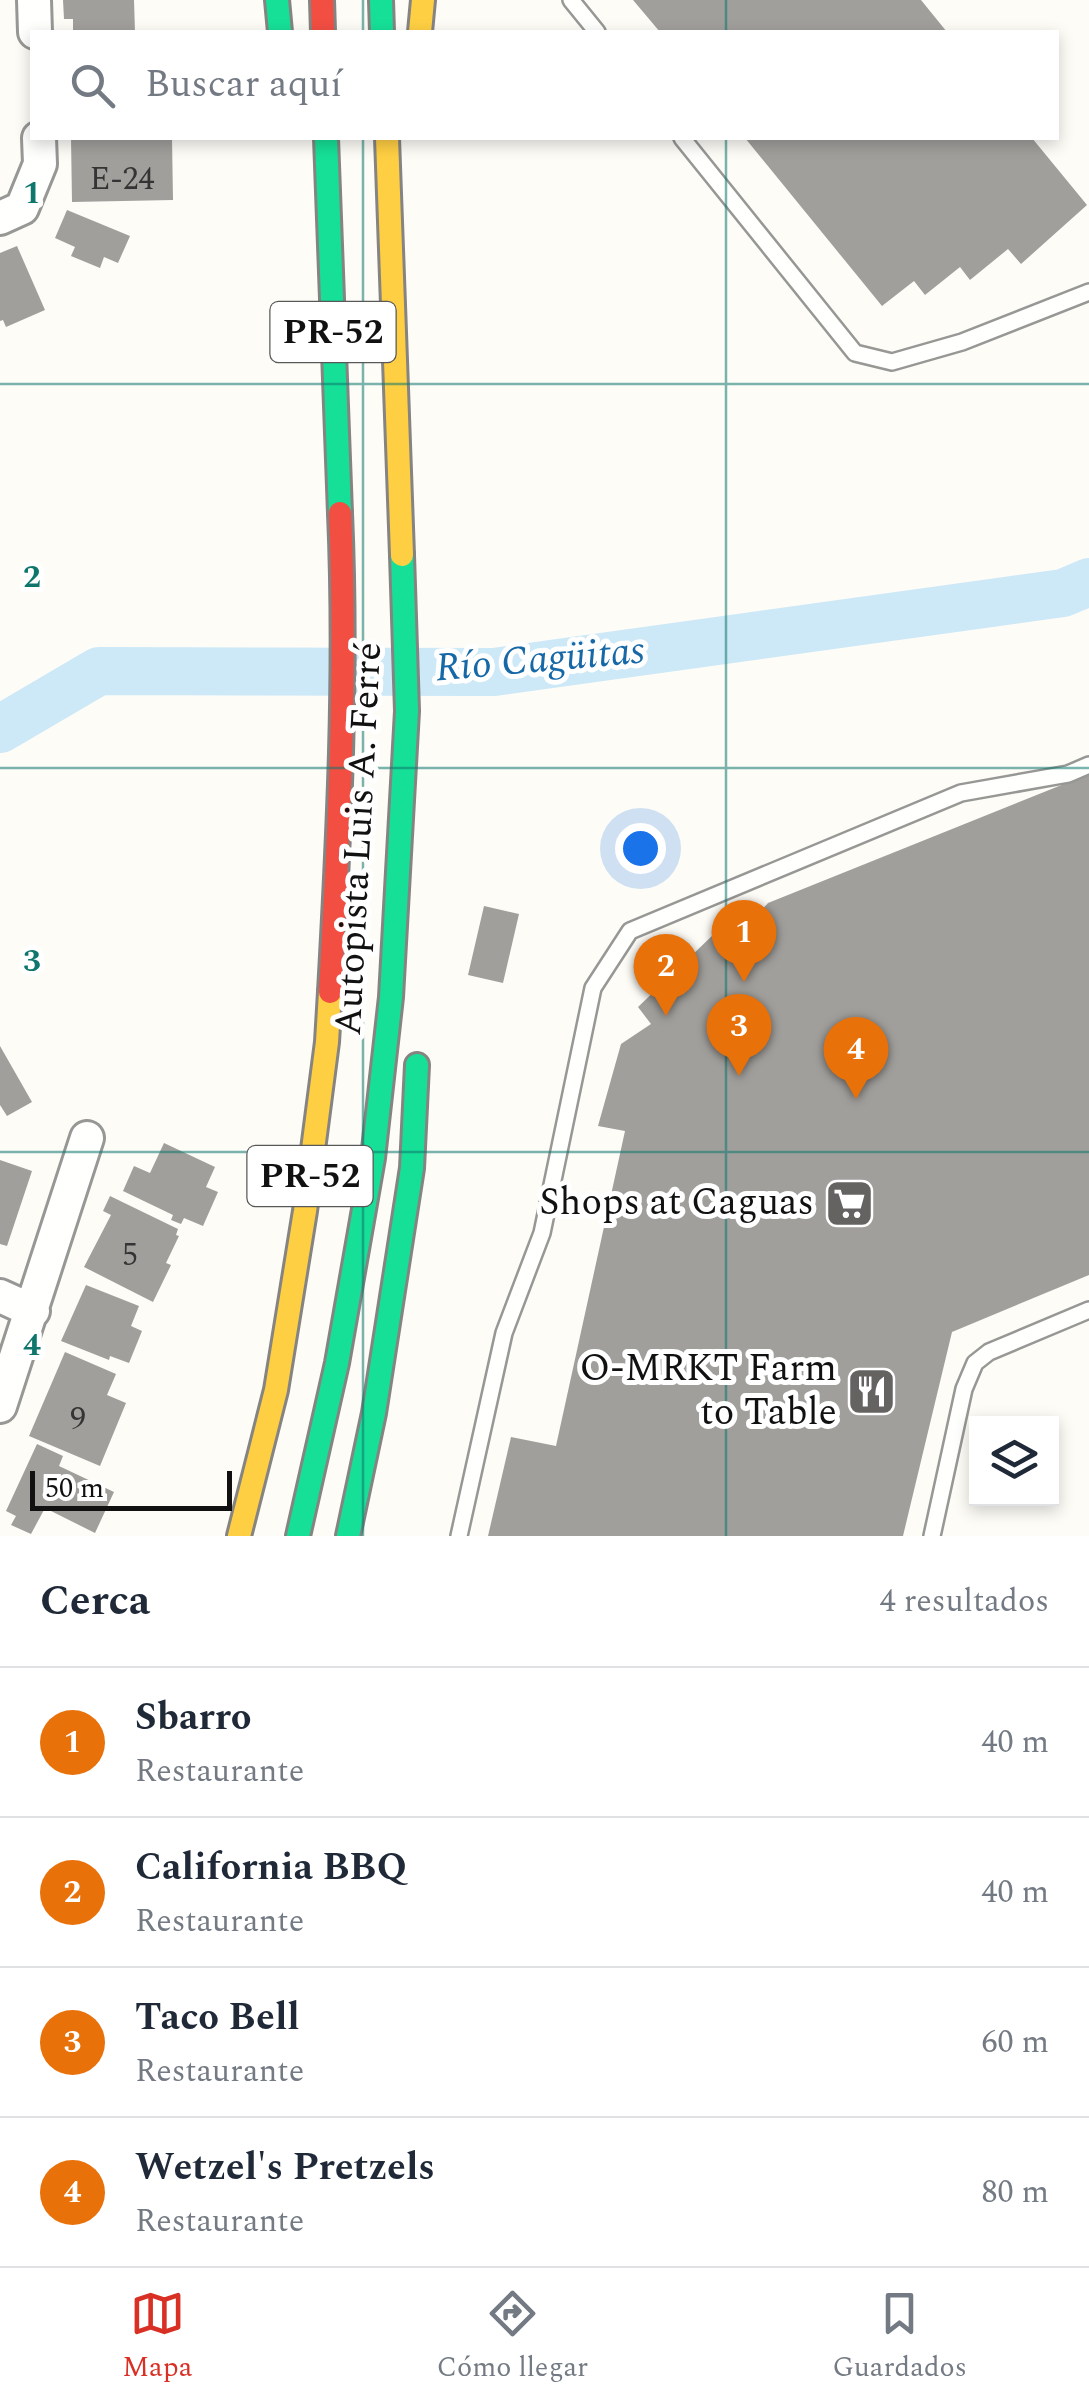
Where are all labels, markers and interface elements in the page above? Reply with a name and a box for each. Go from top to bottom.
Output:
search box [30,30,1059,140]
text: Buscar aquí [145,56,342,114]
icon: search [65,58,120,113]
house number: E-24 [90,155,154,204]
text: 1 [23,169,41,218]
road number: PR-52 [270,302,396,362]
text: 2 [23,553,41,602]
water label: Río Cagüitas [433,620,647,700]
street label: Autopista Luis A. Ferré [320,641,398,1037]
your location [615,823,666,874]
pin: 1 [712,900,776,982]
pin: 2 [634,934,698,1016]
text: 3 [23,937,41,986]
pin: 3 [706,994,772,1076]
pin: 4 [824,1016,888,1099]
road number: PR-52 [248,1146,372,1206]
place label: Shops at Caguas [539,1174,814,1232]
supermarket icon: Shops at Caguas [823,1177,875,1229]
house number: 5 [122,1231,138,1280]
text: 4 [23,1321,41,1370]
place label: O-MRKT Farm to Table [580,1340,837,1442]
restaurant icon: O-MRKT Farm to Table [846,1365,898,1417]
house number: 9 [70,1395,86,1444]
map controls [969,1416,1059,1506]
button: layers [969,1416,1059,1506]
scale bar [30,1466,232,1510]
text: 50 m [45,1467,104,1510]
text: Cerca [40,1570,151,1633]
text: 4 resultados [880,1577,1049,1626]
text: Sbarro [135,1689,252,1747]
text: 1 [64,1718,81,1767]
text: 40 m [981,1718,1049,1767]
text: Restaurante [135,1747,304,1796]
text: California BBQ [135,1839,407,1897]
text: 2 [64,1868,81,1917]
text: 40 m [981,1868,1049,1917]
text: Restaurante [135,1897,304,1946]
text: Taco Bell [135,1989,300,2047]
text: 3 [64,2018,81,2067]
text: 60 m [981,2018,1049,2067]
text: Restaurante [135,2047,304,2096]
text: Wetzel's Pretzels [135,2139,435,2197]
text: 4 [64,2168,81,2217]
text: 80 m [981,2168,1049,2217]
text: Restaurante [135,2197,304,2246]
tab: Mapa [122,2286,192,2389]
tab: Cómo llegar [437,2286,588,2389]
tab: Guardados [833,2286,967,2389]

